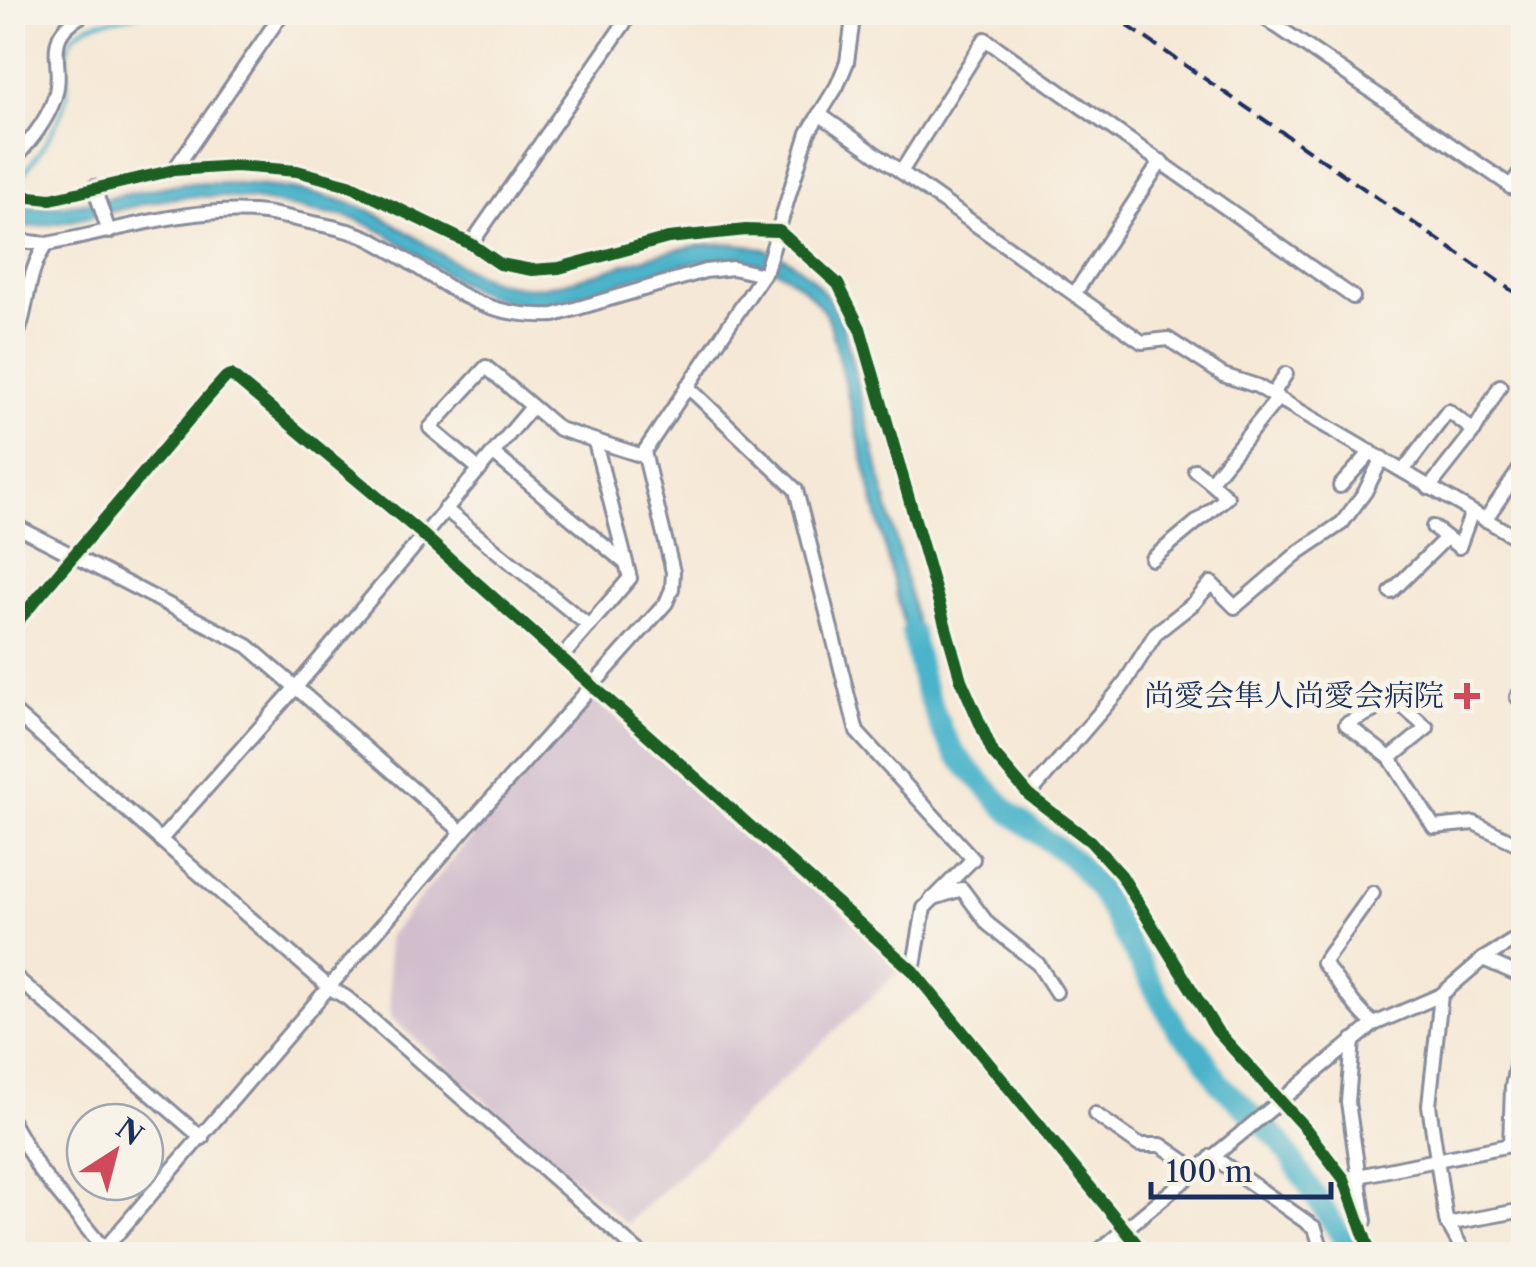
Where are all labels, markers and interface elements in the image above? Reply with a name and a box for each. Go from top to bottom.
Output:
place label: 尚愛会隼人尚愛会病院 [1144,677,1444,714]
marker: 尚愛会隼人尚愛会病院 [1454,683,1480,709]
north arrow [65,1102,165,1202]
text: N [110,1111,150,1153]
scale bar [1151,1137,1331,1199]
text: 100 m [1166,1153,1253,1190]

